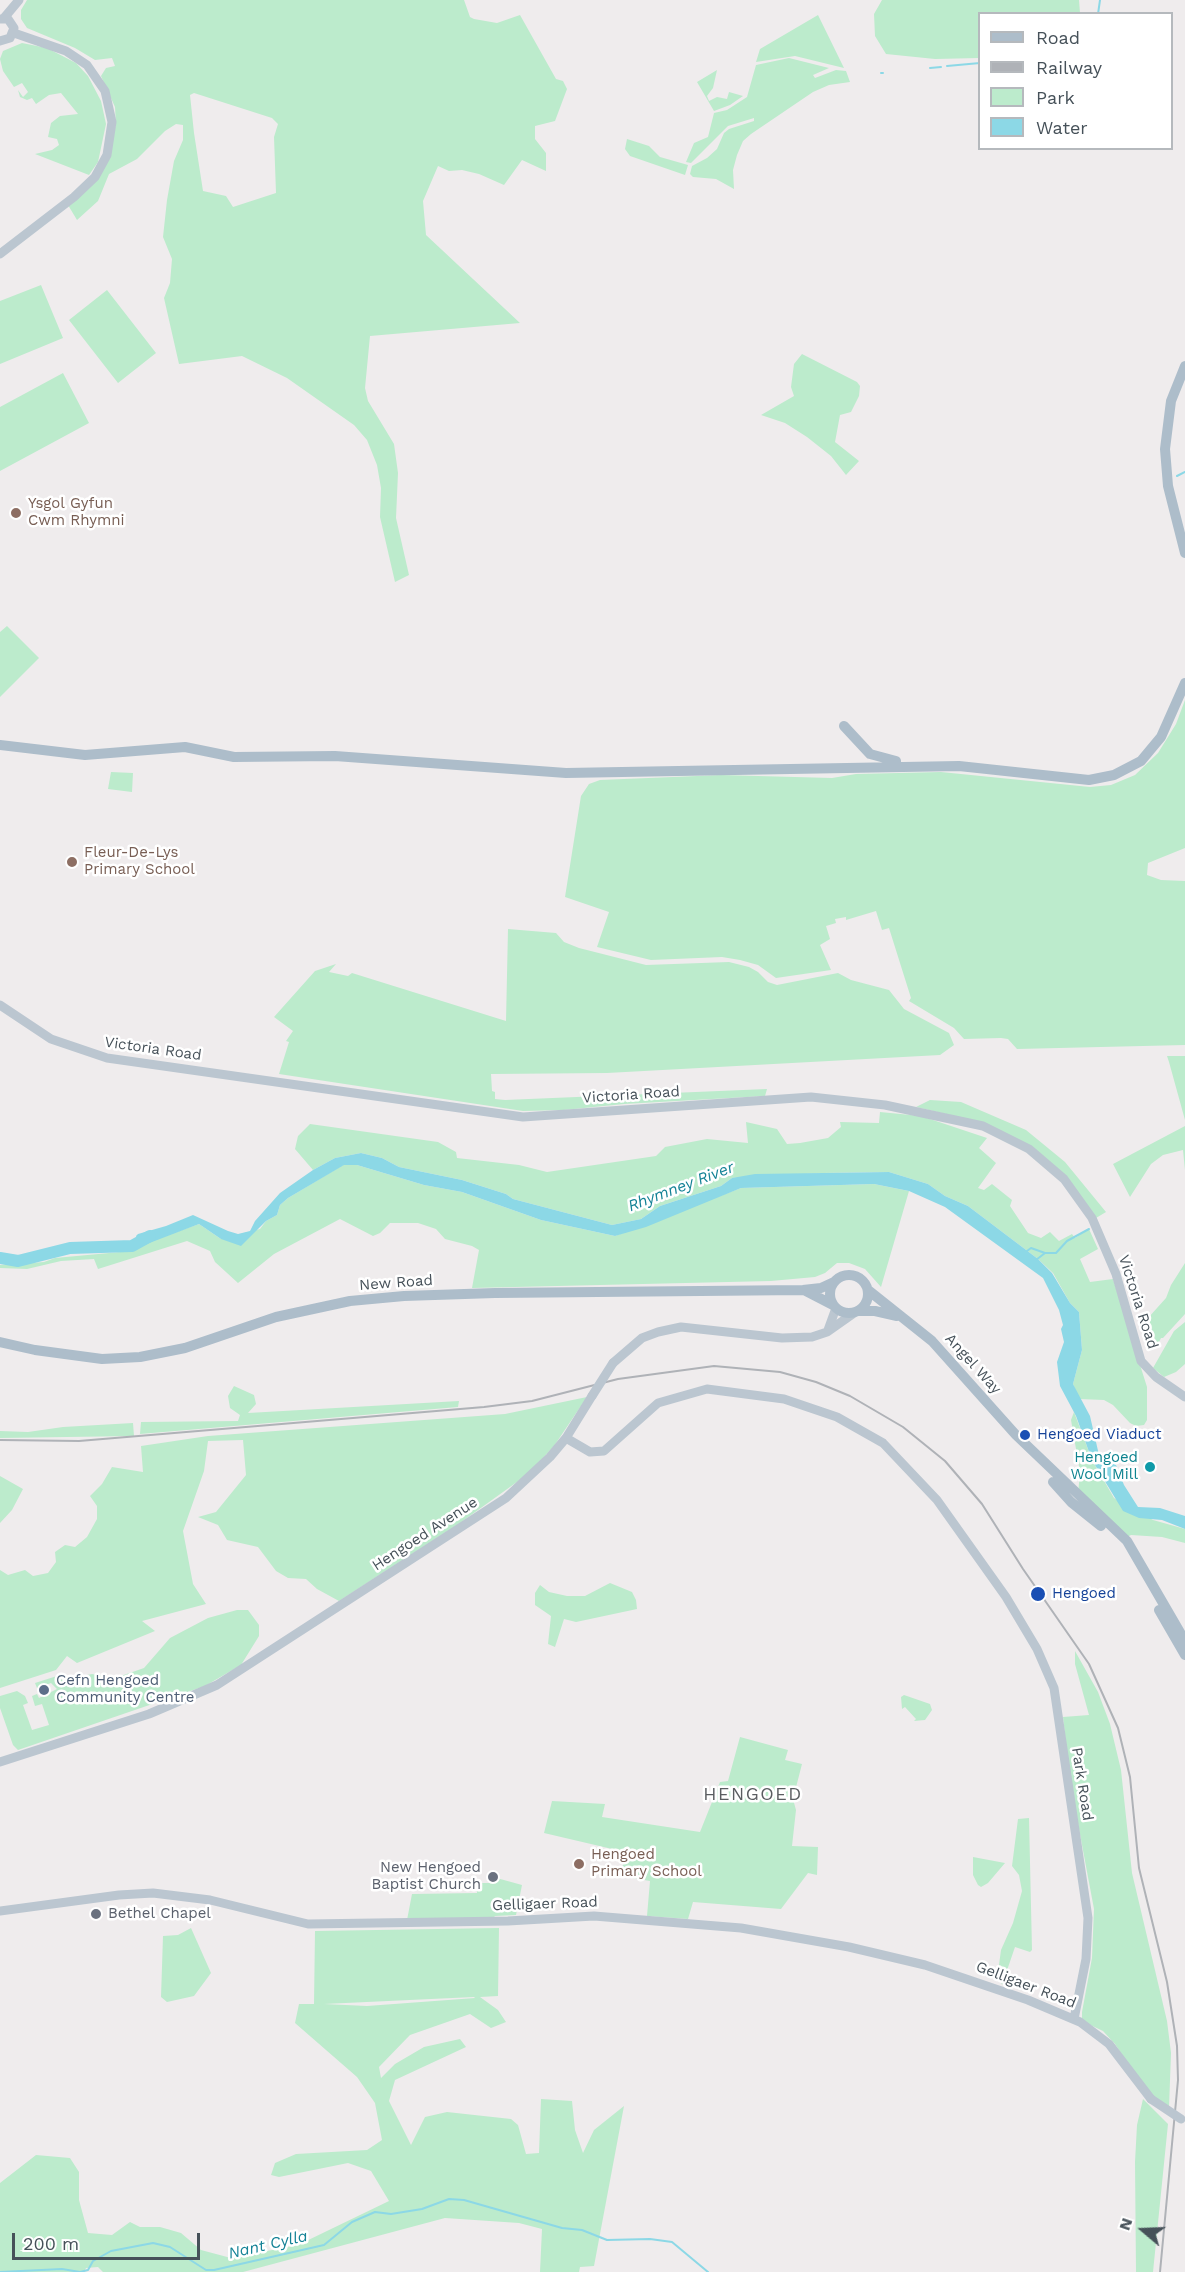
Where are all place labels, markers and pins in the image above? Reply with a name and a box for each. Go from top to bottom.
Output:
place label: Ysgol Gyfun Cwm Rhymni [28,495,125,530]
marker: Ysgol Gyfun Cwm Rhymni [9,506,23,520]
place label: Fleur-De-Lys Primary School [84,844,195,879]
marker: Fleur-De-Lys Primary School [65,855,79,869]
place label: Hengoed Viaduct [1037,1426,1162,1444]
marker: Hengoed Viaduct [1018,1428,1032,1442]
place label: Hengoed Wool Mill [1070,1449,1138,1484]
marker: Hengoed Wool Mill [1143,1460,1157,1474]
marker: Hengoed [1029,1585,1047,1603]
place label: Hengoed [1052,1585,1116,1603]
place label: Cefn Hengoed Community Centre [56,1672,194,1707]
marker: Cefn Hengoed Community Centre [37,1683,51,1697]
place label: Hengoed Primary School [591,1846,702,1881]
marker: Hengoed Primary School [572,1857,586,1871]
place label: New Hengoed Baptist Church [371,1859,481,1894]
marker: New Hengoed Baptist Church [486,1870,500,1884]
place label: Bethel Chapel [108,1905,211,1923]
marker: Bethel Chapel [89,1907,103,1921]

